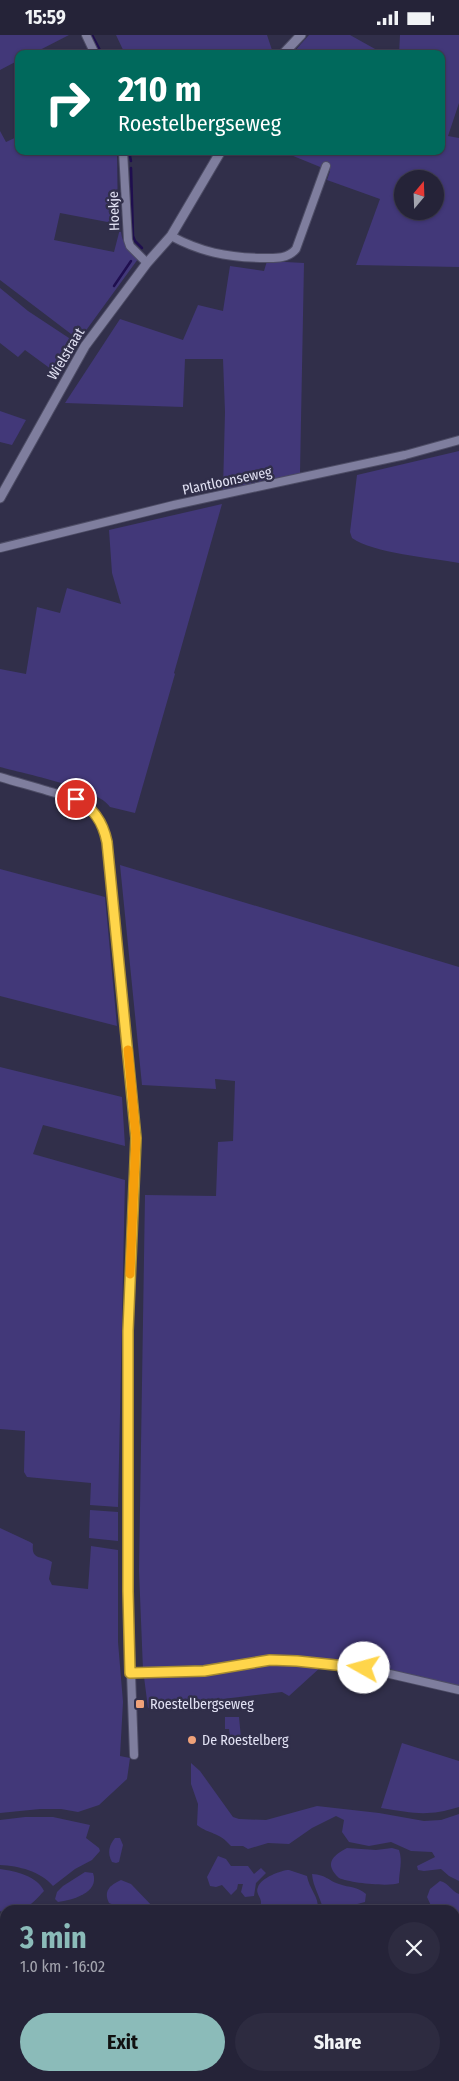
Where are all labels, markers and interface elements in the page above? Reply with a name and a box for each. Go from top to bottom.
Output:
text: 15:59 [25,6,66,29]
text: 210 m [118,68,202,110]
icon: right [35,70,100,135]
text: Roestelbergseweg [118,110,281,137]
north arrow [394,170,444,220]
map controls [394,170,444,220]
street label: Hoekje [105,191,123,231]
street label: Wielstraat [44,324,88,383]
street label: Plantloonseweg [181,463,274,499]
pin [55,778,97,820]
icon: arrive [62,785,90,813]
position arrow [337,1641,389,1693]
place label: Roestelbergseweg [150,1696,254,1713]
marker: Roestelbergseweg [134,1698,146,1710]
place label: De Roestelberg [202,1732,289,1749]
marker: De Roestelberg [186,1734,198,1746]
text: 3 min [20,1920,87,1956]
button: close [388,1922,440,1974]
text: 1.0 km · 16:02 [20,1957,105,1976]
button: Exit [20,2013,225,2071]
button: Share [235,2013,440,2071]

